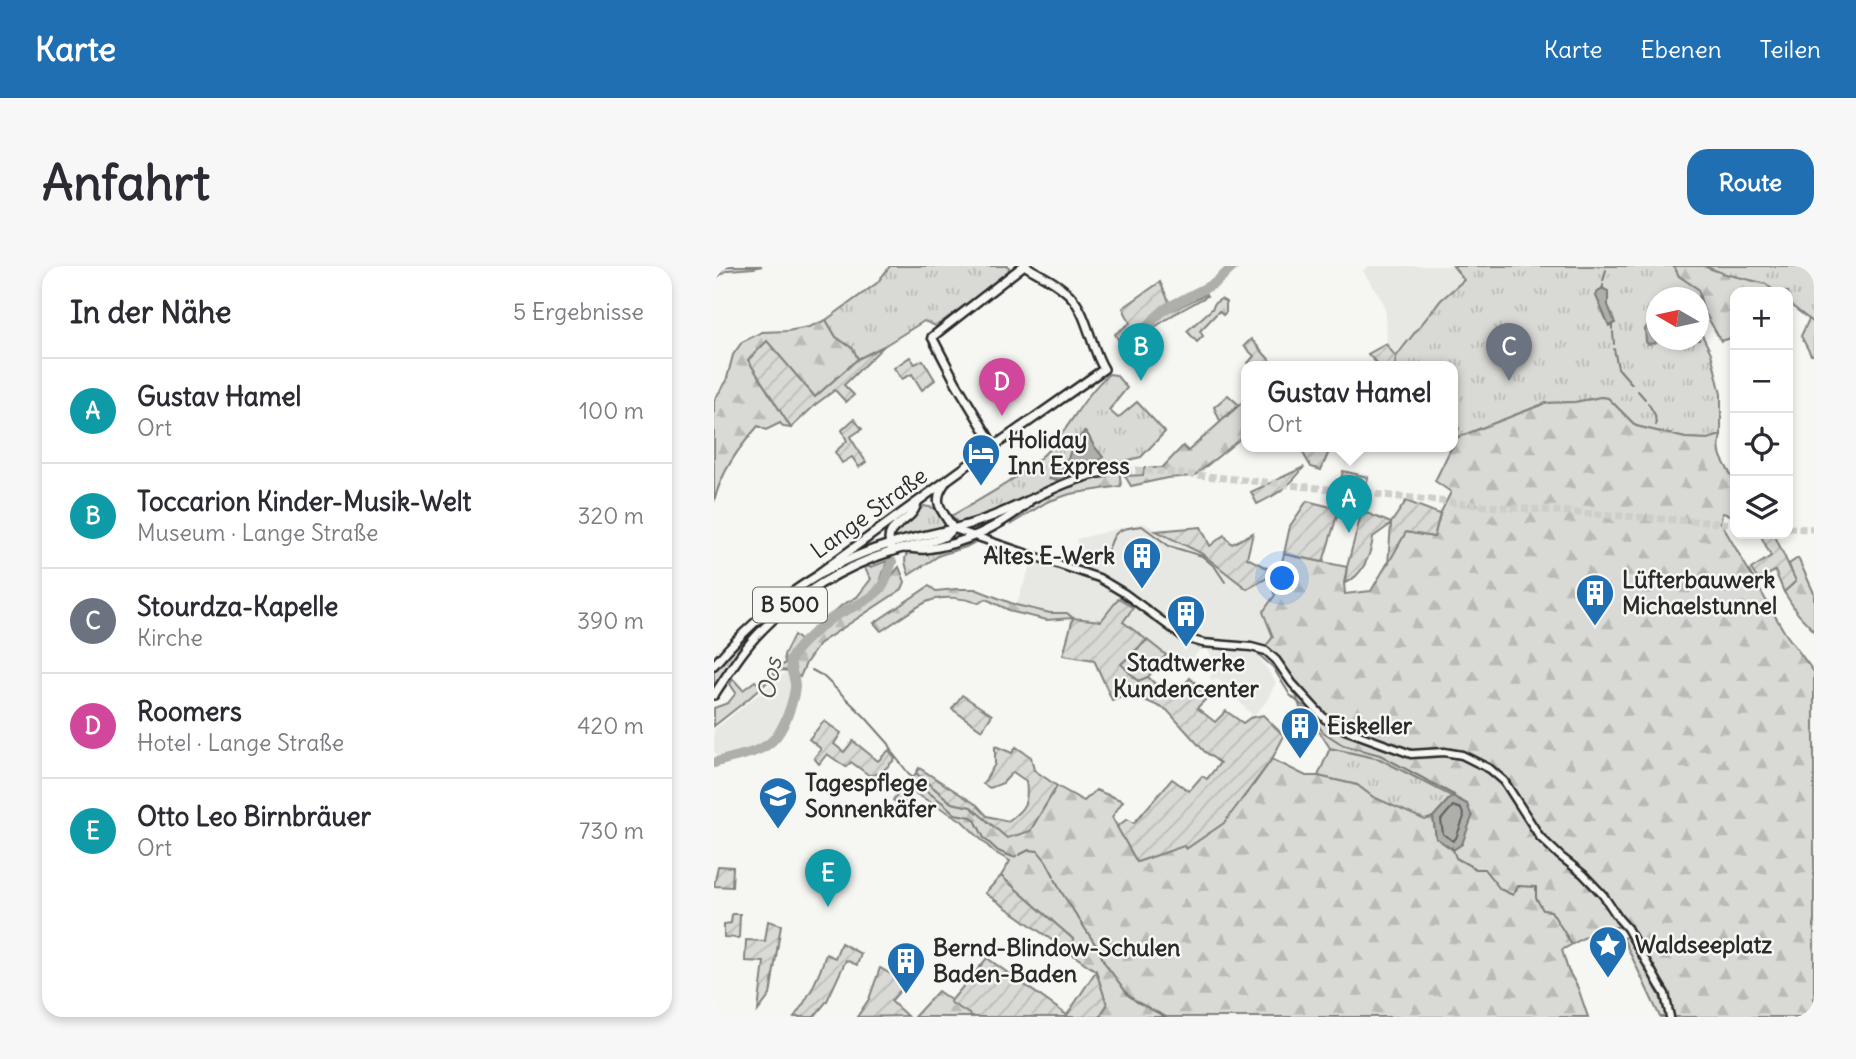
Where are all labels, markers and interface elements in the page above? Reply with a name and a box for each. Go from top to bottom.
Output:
text: Karte [35,28,116,70]
text: Karte [1544,34,1603,64]
text: Ebenen [1641,34,1722,64]
text: Teilen [1760,34,1821,64]
button: Route [1687,149,1814,215]
text: Anfahrt [42,152,210,213]
north arrow [1646,287,1709,350]
map controls [1730,287,1793,539]
button: + [1730,287,1793,350]
text: In der Nähe [70,293,232,331]
text: 5 Ergebnisse [513,297,644,326]
pin: B [1118,323,1164,381]
pin: C [1486,323,1532,381]
button: − [1730,350,1793,413]
pin: D [979,358,1025,416]
popup [1241,361,1458,452]
text: Gustav Hamel [1267,376,1432,409]
text: Gustav Hamel [137,380,301,413]
text: A [86,396,100,425]
text: 100 m [579,396,644,425]
text: Ort [1267,409,1302,438]
text: Ort [137,413,172,442]
button: locate [1730,413,1793,476]
place label: Holiday Inn Express [1008,425,1130,480]
hotel icon: Holiday Inn Express [960,432,1002,487]
street label: Lange Straße [805,461,933,565]
pin: A [1326,475,1372,533]
button: layers [1730,476,1793,539]
text: Toccarion Kinder-Musik-Welt [137,485,471,518]
text: B [85,501,101,530]
text: 320 m [578,501,644,530]
text: Museum · Lange Straße [137,518,378,547]
building icon: Altes E-Werk [1121,535,1163,590]
place label: Altes E-Werk [984,541,1115,570]
your location [1265,561,1299,595]
place label: Lüfterbauwerk Michaelstunnel [1622,565,1777,620]
building icon: Lüfterbauwerk Michaelstunnel [1574,572,1616,627]
road number: B 500 [753,588,827,622]
text: Stourdza-Kapelle [137,590,338,623]
building icon: Stadtwerke Kundencenter [1165,593,1207,648]
text: C [85,606,101,635]
text: 390 m [577,606,644,635]
text: Kirche [137,623,203,652]
place label: Stadtwerke Kundencenter [1113,648,1260,703]
water label: Oos [750,654,788,703]
text: Roomers [137,695,242,728]
building icon: Eiskeller [1279,705,1321,760]
text: D [85,711,101,740]
text: 420 m [577,711,644,740]
place label: Eiskeller [1327,711,1413,740]
text: Hotel · Lange Straße [137,728,344,757]
place label: Tagespflege Sonnenkäfer [805,768,937,823]
school or university icon: Tagespflege Sonnenkäfer [757,775,799,830]
text: Otto Leo Birnbräuer [137,800,371,833]
text: E [86,816,100,845]
text: 730 m [579,816,644,845]
text: Ort [137,833,172,862]
pin: E [805,849,851,907]
place icon: Waldseeplatz [1587,924,1629,979]
place label: Waldseeplatz [1635,930,1772,959]
place label: Bernd-Blindow-Schulen Baden-Baden [933,933,1180,988]
building icon: Bernd-Blindow-Schulen Baden-Baden [885,940,927,995]

